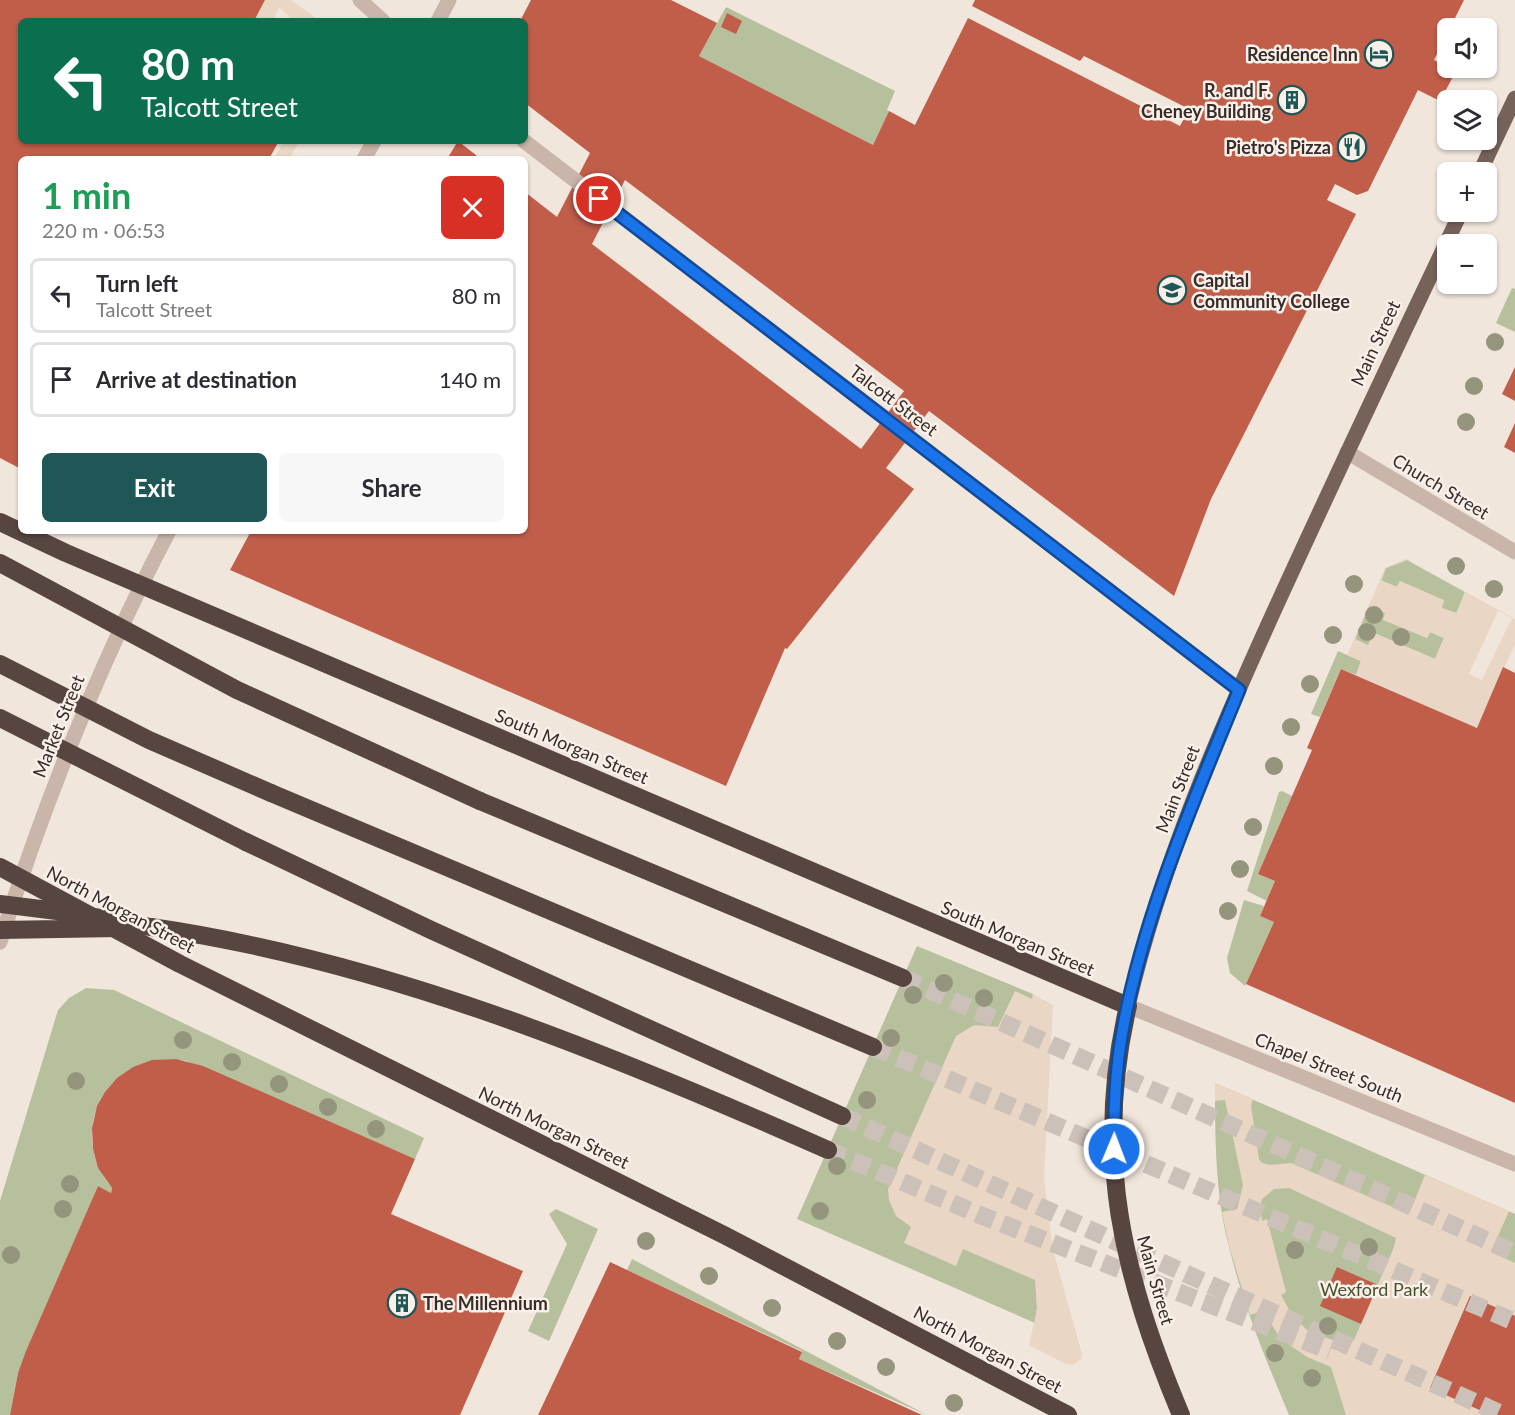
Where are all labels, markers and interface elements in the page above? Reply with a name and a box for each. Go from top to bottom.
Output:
map controls [1437,18,1497,294]
button: sound [1437,18,1497,78]
hotel icon: Residence Inn [1363,38,1395,70]
text: 80 m [141,39,235,89]
icon: left [42,42,120,120]
place label: Residence Inn [1247,43,1358,65]
place label: R. and F. Cheney Building [1141,79,1271,122]
building icon: R. and F. Cheney Building [1276,84,1308,116]
text: Talcott Street [141,90,298,123]
button: layers [1437,90,1497,150]
restaurant icon: Pietro's Pizza [1336,131,1368,163]
place label: Pietro's Pizza [1225,136,1331,158]
button: + [1437,162,1497,222]
text: 1 min [42,173,131,217]
pin [573,173,624,224]
button: close [441,176,504,239]
icon: arrive [582,182,615,215]
text: 220 m · 06:53 [42,218,165,242]
button: − [1437,234,1497,294]
place label: Capital Community College [1193,269,1350,312]
text: Turn left [96,270,178,297]
school or university icon: Capital Community College [1156,274,1188,306]
icon: left [45,279,78,312]
text: 80 m [452,282,501,309]
street label: Main Street [1346,296,1405,389]
text: Talcott Street [96,297,212,321]
street label: Talcott Street [846,360,943,441]
icon: arrive [45,363,78,396]
text: Arrive at destination [96,366,297,393]
text: 140 m [439,366,501,393]
street label: Church Street [1389,449,1494,524]
button: Exit [42,453,267,522]
button: Share [279,453,504,522]
street label: Market Street [27,671,89,780]
street label: South Morgan Street [492,704,652,788]
street label: Main Street [1150,742,1204,836]
street label: North Morgan Street [43,861,199,958]
street label: South Morgan Street [938,896,1098,980]
street label: Chapel Street South [1252,1027,1406,1107]
street label: North Morgan Street [475,1081,633,1173]
position arrow [1082,1117,1146,1181]
street label: Main Street [1133,1233,1179,1328]
park label: Wexford Park [1320,1278,1429,1300]
building icon: The Millennium [386,1287,418,1319]
place label: The Millennium [423,1292,548,1314]
street label: North Morgan Street [910,1301,1066,1398]

